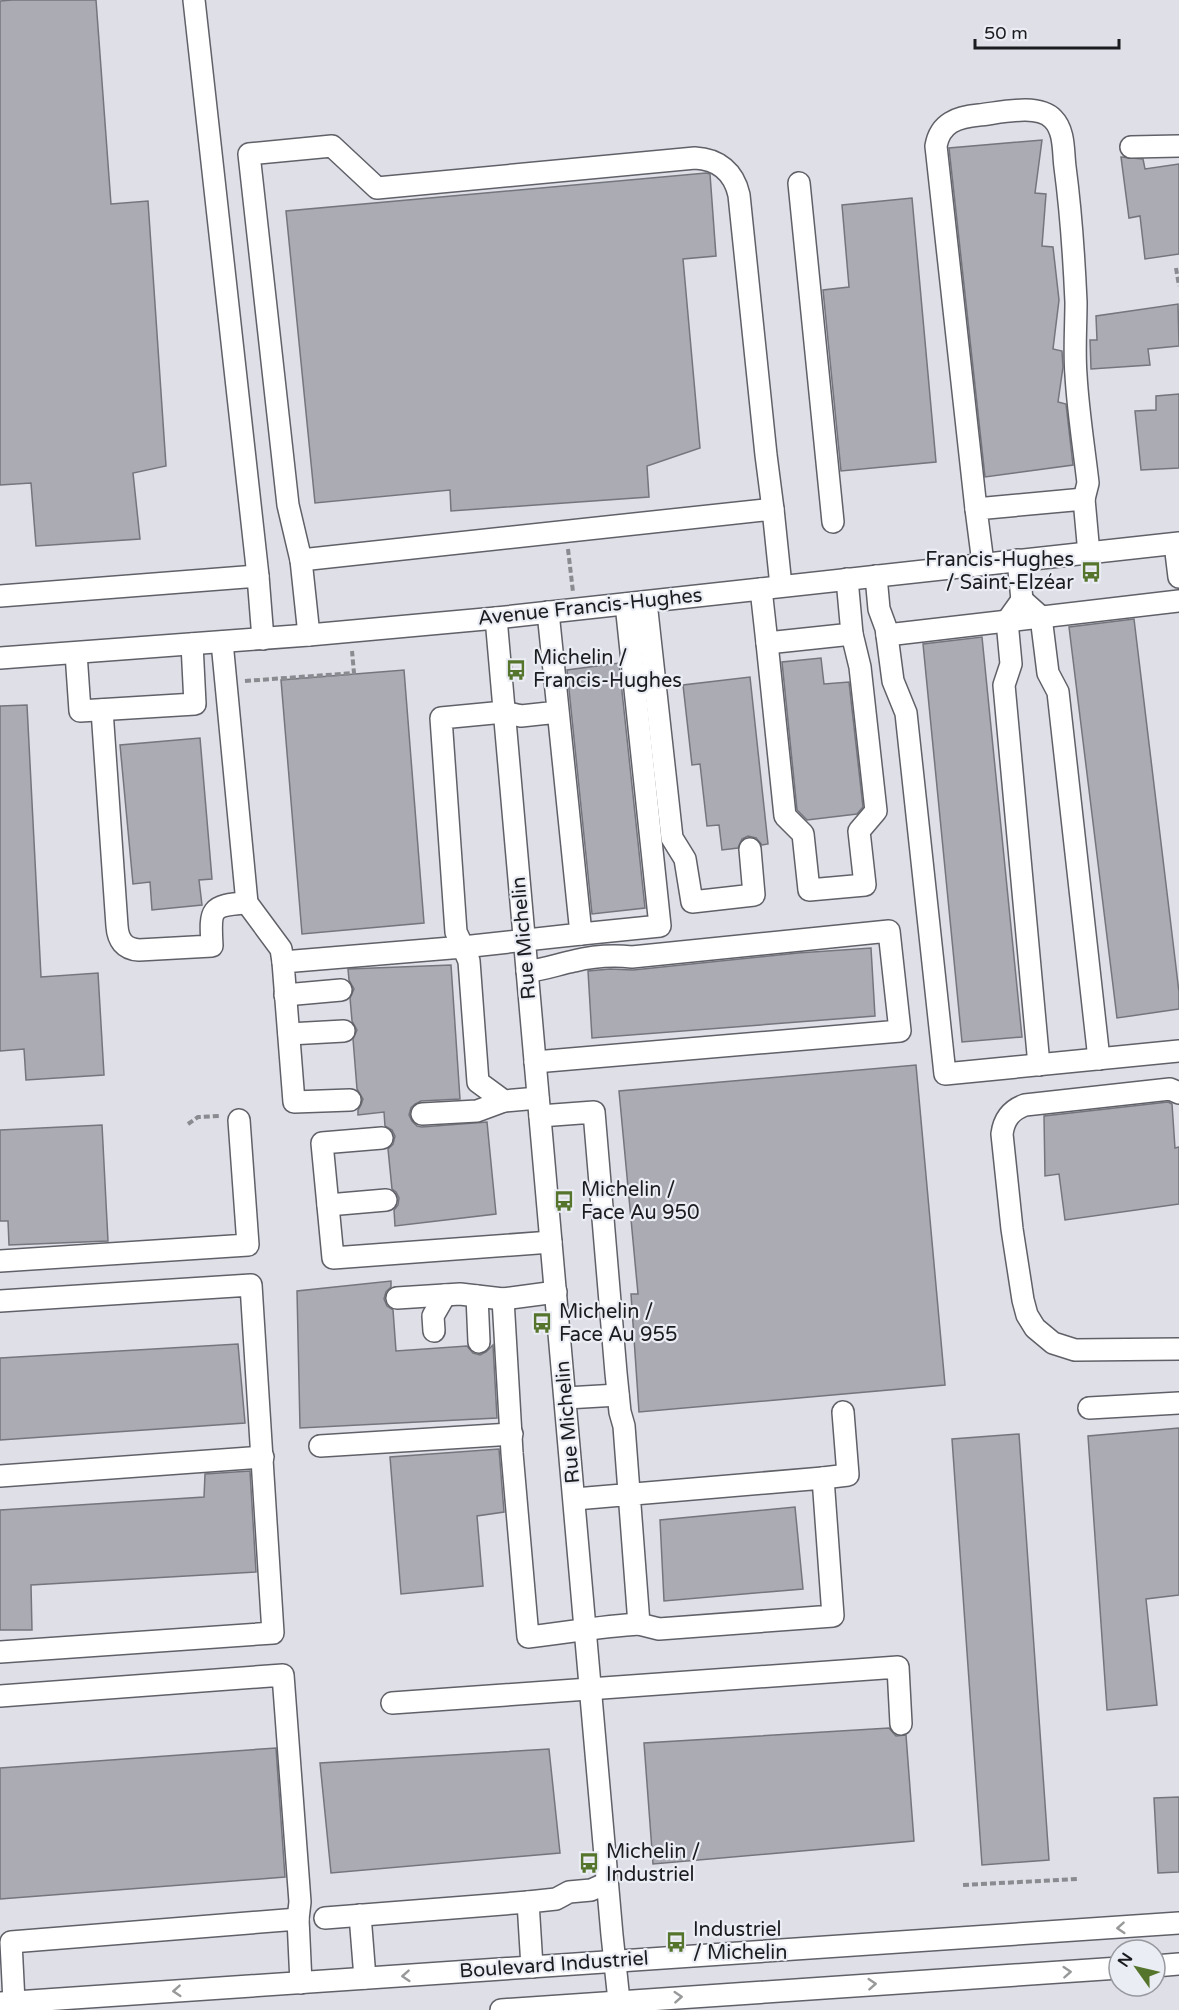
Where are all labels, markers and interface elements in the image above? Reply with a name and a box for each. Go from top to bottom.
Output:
scale bar [975,12,1119,50]
text: 50 m [984,22,1028,44]
place label: Francis-Hughes / Saint-Elzéar [925,548,1074,595]
bus stop icon: Francis-Hughes / Saint-Elzéar [1079,560,1103,584]
street label: Avenue Francis-Hughes [477,583,703,631]
place label: Michelin / Francis-Hughes [533,646,682,693]
bus stop icon: Michelin / Francis-Hughes [504,658,528,682]
street label: Rue Michelin [507,876,541,1000]
place label: Michelin / Face Au 950 [581,1178,700,1225]
bus stop icon: Michelin / Face Au 950 [552,1189,576,1213]
place label: Michelin / Face Au 955 [559,1300,678,1347]
bus stop icon: Michelin / Face Au 955 [530,1311,554,1335]
street label: Rue Michelin [551,1360,585,1484]
place label: Michelin / Industriel [606,1840,700,1887]
bus stop icon: Michelin / Industriel [577,1851,601,1875]
place label: Industriel / Michelin [693,1918,787,1965]
one-way arrow [1116,1921,1125,1934]
bus stop icon: Industriel / Michelin [664,1930,688,1954]
north arrow [1107,1938,1167,1998]
street label: Boulevard Industriel [459,1946,649,1984]
text: N [1114,1949,1137,1971]
one-way arrow [1063,1965,1072,1978]
one-way arrow [401,1969,410,1982]
one-way arrow [868,1978,877,1991]
one-way arrow [172,1984,181,1997]
one-way arrow [673,1991,682,2004]

